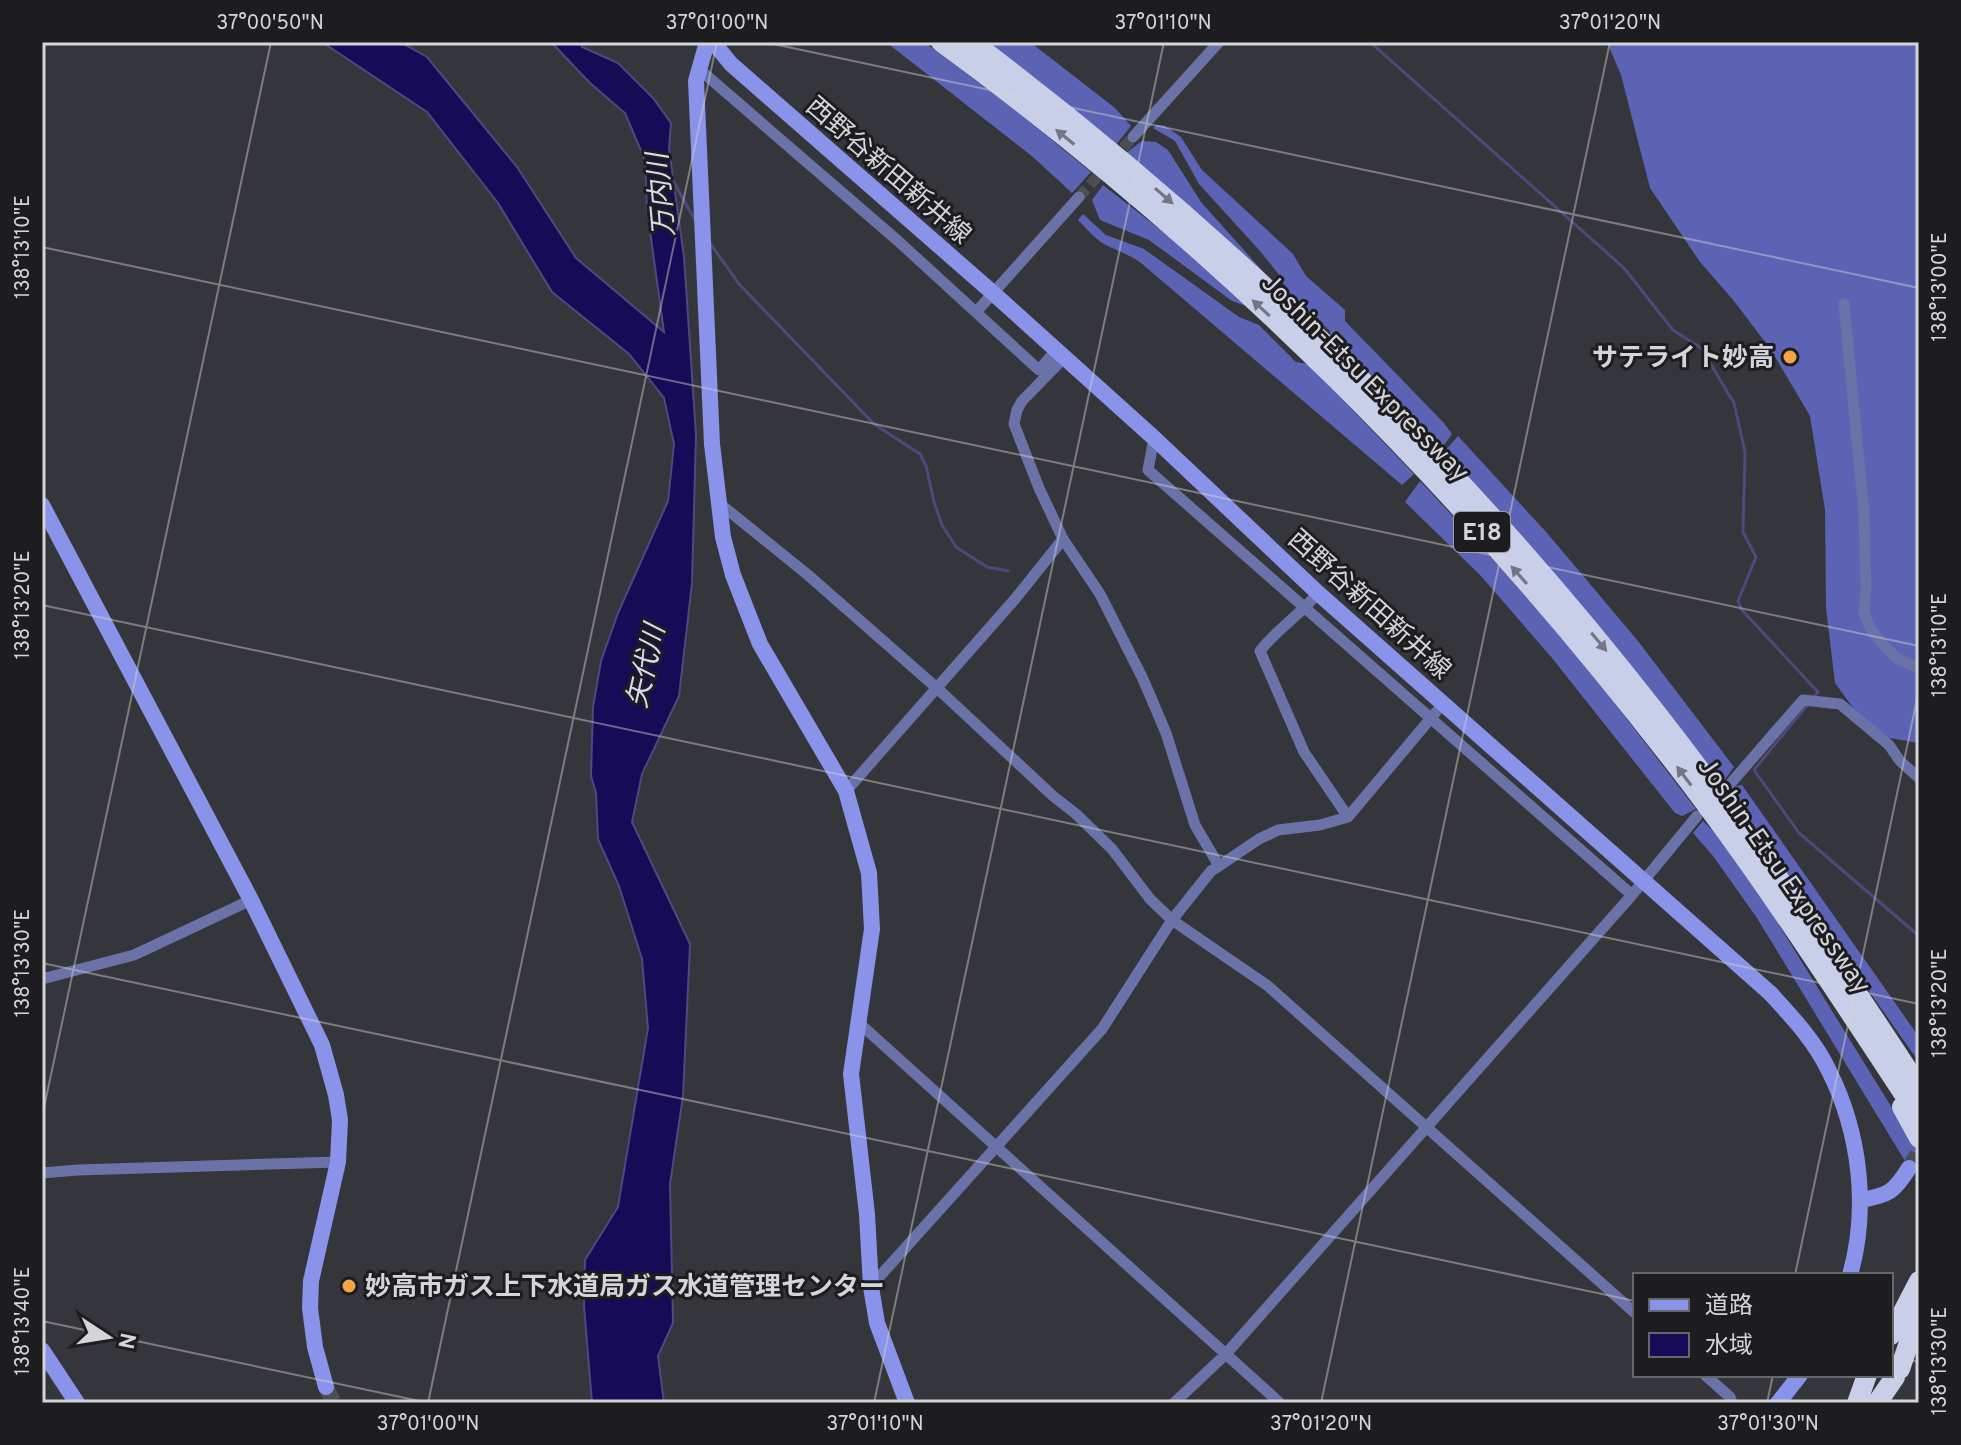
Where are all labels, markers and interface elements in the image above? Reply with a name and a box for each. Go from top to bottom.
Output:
text: 37°00'50"N [216,11,324,37]
text: 37°01'00"N [666,11,768,37]
text: 37°01'10"N [1114,11,1212,37]
text: 37°01'20"N [1559,11,1661,37]
street label: 西野谷新田新井線 [798,91,977,253]
one-way arrow [1055,128,1076,145]
water label: 万内川 [641,148,685,238]
one-way arrow [1154,187,1173,205]
text: 138°13'10"E [11,195,37,299]
text: 138°13'00"E [1928,232,1954,342]
street label: Joshin-Etsu Expressway [1253,268,1475,490]
one-way arrow [1252,299,1271,318]
place label: サテライト妙高 [1592,343,1774,376]
marker: サテライト妙高 [1781,348,1799,366]
road number: E18 [1454,512,1510,552]
street label: 西野谷新田新井線 [1280,524,1457,688]
text: 138°13'20"E [11,551,37,659]
one-way arrow [1511,566,1529,585]
text: 138°13'10"E [1928,593,1954,697]
water label: 矢代川 [621,619,676,712]
one-way arrow [1590,632,1607,652]
street label: Joshin-Etsu Expressway [1689,752,1877,1001]
one-way arrow [1677,766,1693,786]
text: 138°13'30"E [11,909,37,1017]
text: 138°13'20"E [1928,949,1954,1057]
text: 138°13'40"E [11,1267,37,1375]
place label: 妙高市ガス上下水道局ガス水道管理センター [365,1272,885,1305]
legend [1633,1273,1893,1377]
marker: 妙高市ガス上下水道局ガス水道管理センター [340,1277,358,1295]
text: 道路 [1705,1292,1753,1322]
north arrow [68,1297,148,1377]
text: 138°13'30"E [1928,1307,1954,1415]
text: N [110,1330,140,1351]
text: 水域 [1705,1332,1753,1362]
text: 37°01'00"N [377,1412,479,1438]
text: 37°01'10"N [826,1412,924,1438]
text: 37°01'20"N [1270,1412,1372,1438]
text: 37°01'30"N [1717,1412,1819,1438]

